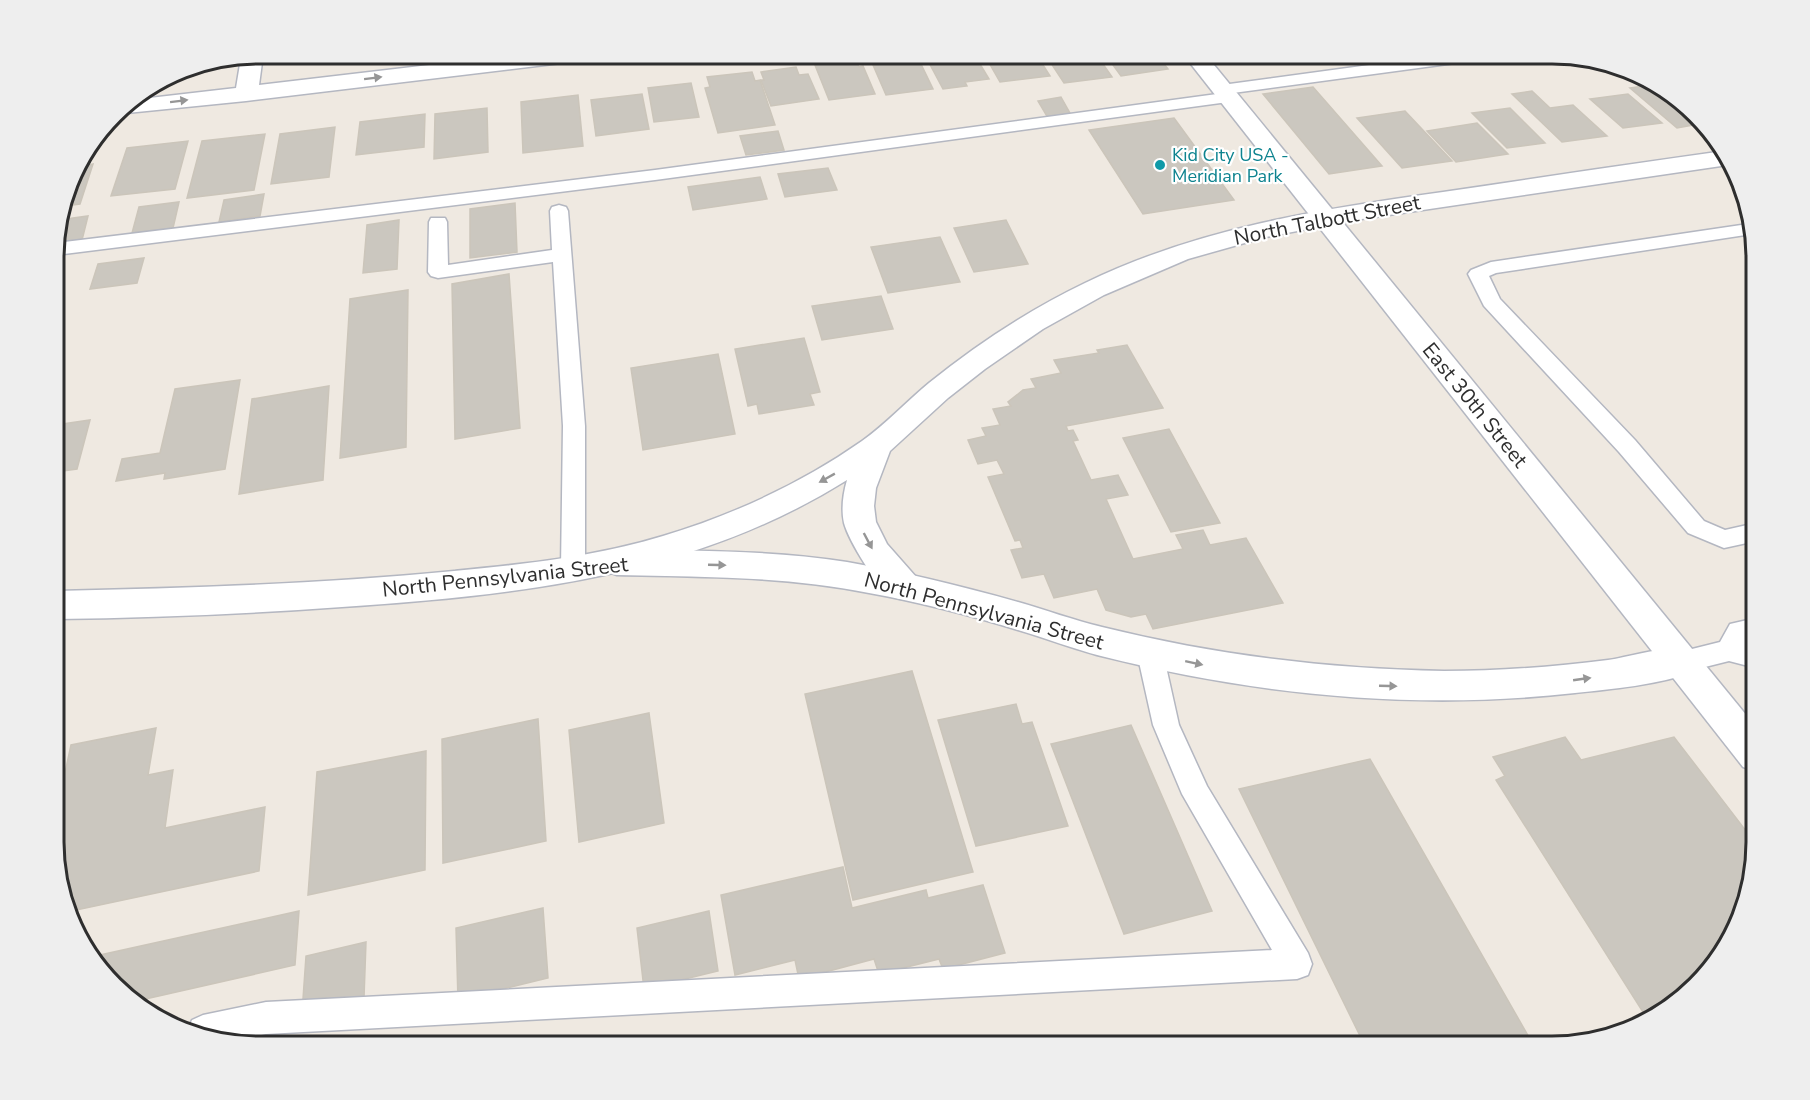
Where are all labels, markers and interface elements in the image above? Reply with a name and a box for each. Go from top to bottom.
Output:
one-way arrow [364,74,383,83]
one-way arrow [170,96,189,106]
place label: Kid City USA - Meridian Park [1172,143,1289,188]
marker: Kid City USA - Meridian Park [1153,158,1167,172]
street label: North Talbott Street [1231,188,1423,252]
street label: East 30th Street [1416,337,1534,474]
one-way arrow [819,473,836,483]
one-way arrow [863,533,873,550]
street label: North Pennsylvania Street [381,550,630,604]
one-way arrow [707,561,726,570]
street label: North Pennsylvania Street [861,566,1107,657]
one-way arrow [1185,659,1204,668]
one-way arrow [1573,675,1592,684]
one-way arrow [1378,682,1397,691]

